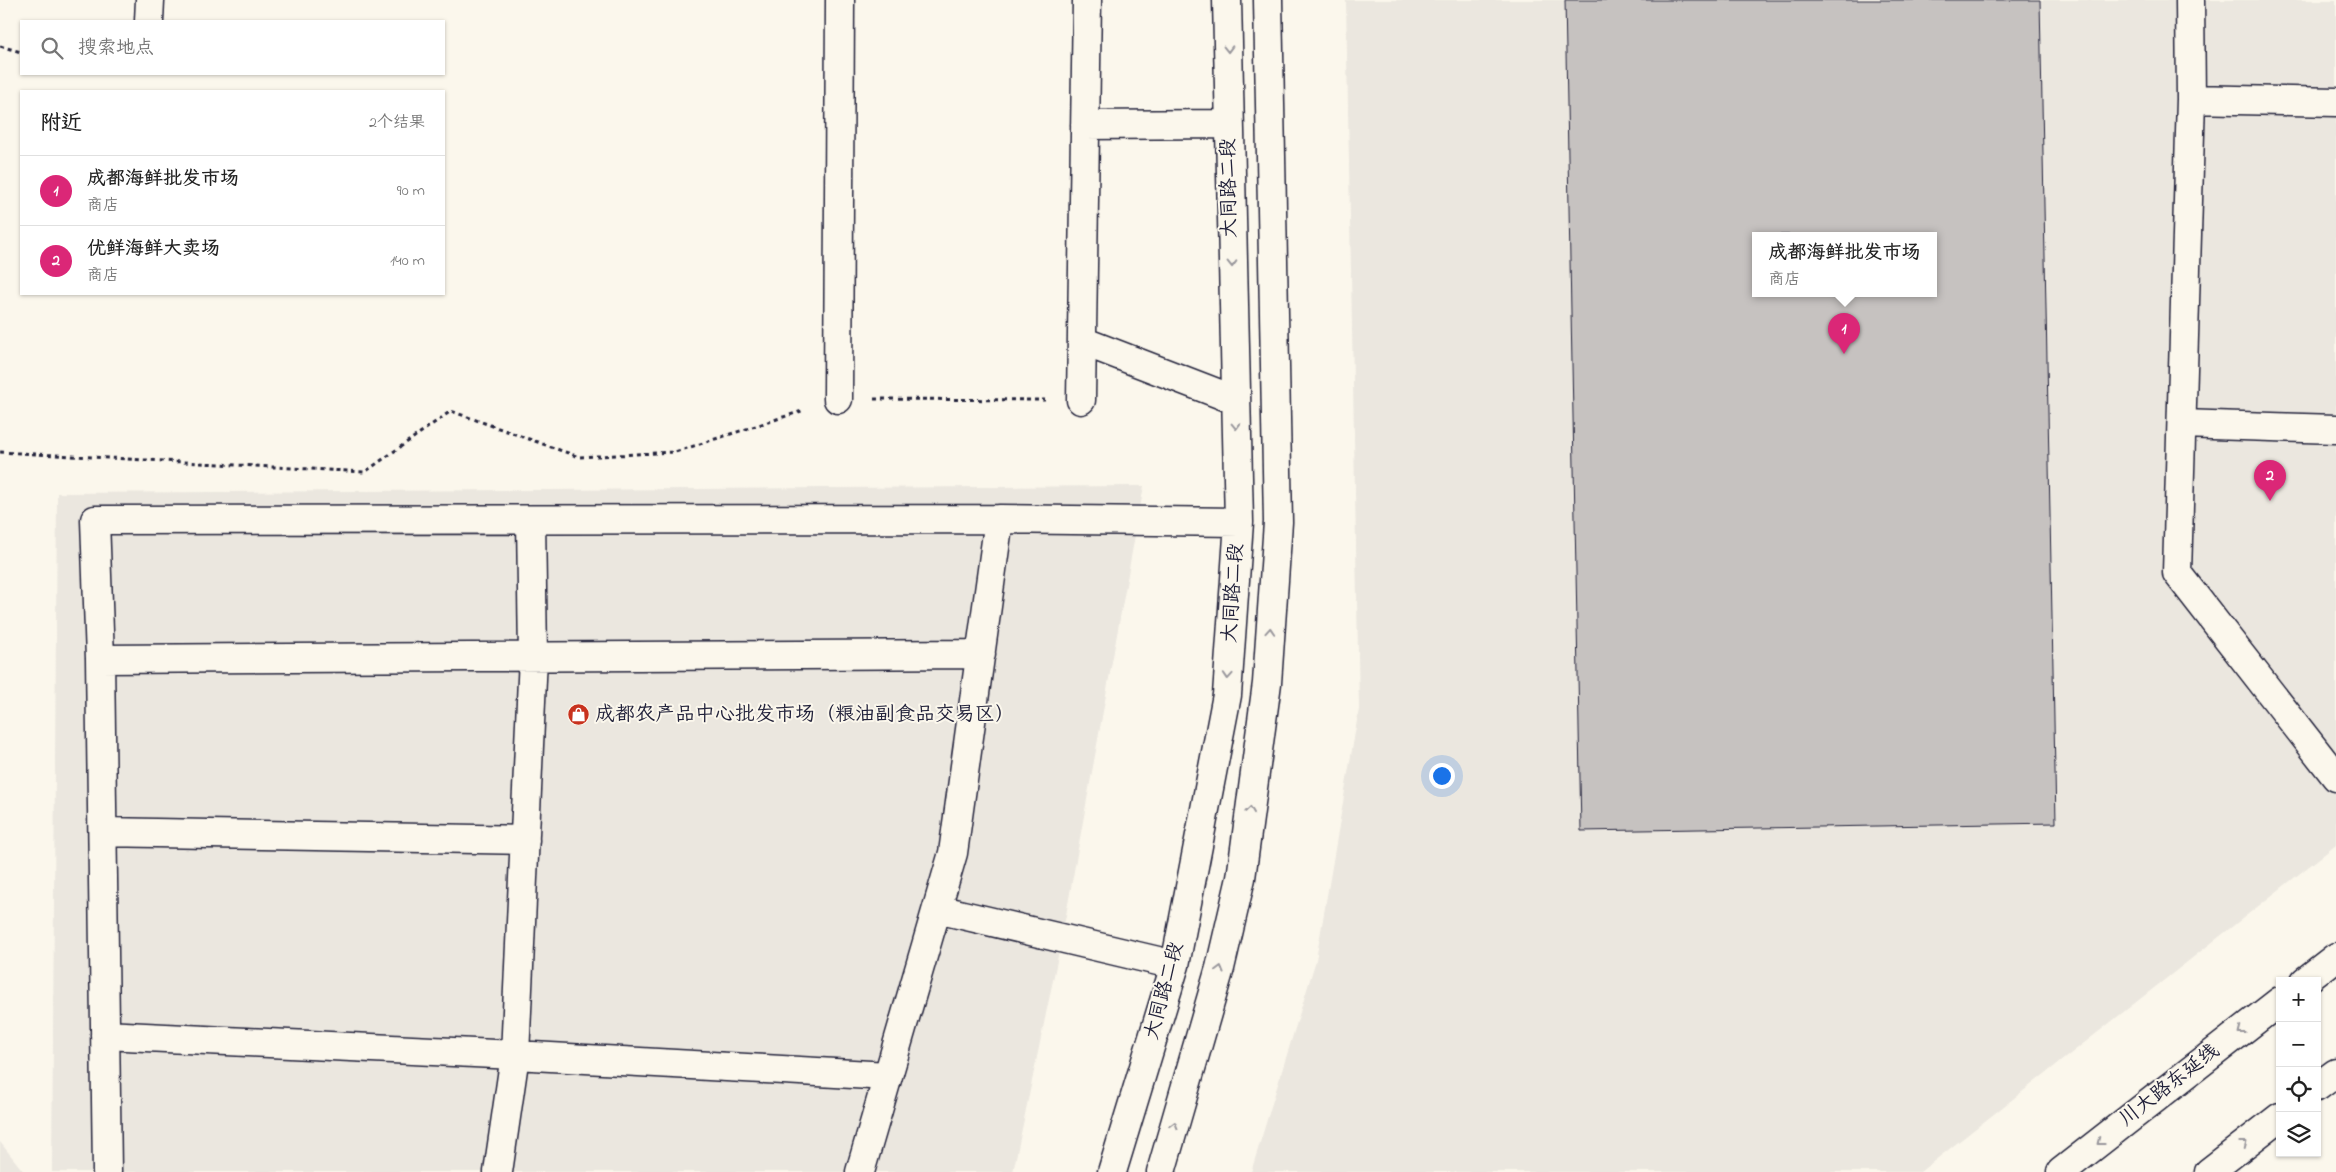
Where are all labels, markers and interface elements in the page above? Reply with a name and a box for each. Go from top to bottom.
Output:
search box [20,20,445,75]
icon: search [38,34,66,62]
text: 搜索地点 [78,35,154,62]
one-way arrow [1223,45,1233,53]
text: 附近 [40,109,82,139]
text: 2个结果 [369,111,425,135]
street label: 大同路二段 [1215,138,1245,238]
text: 成都海鲜批发市场 [87,166,239,193]
text: 1 [53,179,59,203]
text: 90 m [397,179,425,203]
text: 商店 [87,194,119,218]
popup [1752,232,1937,297]
text: 优鲜海鲜大卖场 [87,236,220,263]
text: 成都海鲜批发市场 [1768,240,1921,267]
text: 2 [52,249,60,273]
text: 140 m [390,249,425,273]
one-way arrow [1227,260,1237,268]
text: 商店 [87,264,119,288]
text: 商店 [1768,268,1801,292]
pin: 1 [1828,313,1860,354]
one-way arrow [1231,422,1241,430]
pin: 2 [2254,460,2286,501]
street label: 大同路二段 [1216,542,1252,644]
one-way arrow [1265,627,1276,635]
one-way arrow [1223,672,1234,680]
place label: 成都农产品中心批发市场（粮油副食品交易区） [595,701,1015,730]
shop icon: 成都农产品中心批发市场（粮油副食品交易区） [567,703,591,727]
your location [1429,763,1455,789]
one-way arrow [1244,805,1255,813]
street label: 大同路二段 [1138,939,1192,1043]
one-way arrow [1214,965,1225,974]
map controls [2276,977,2321,1157]
button: + [2276,977,2321,1022]
button: − [2276,1022,2321,1067]
one-way arrow [2238,1025,2247,1033]
street label: 川大路东延线 [2114,1038,2226,1134]
button: locate [2276,1067,2321,1112]
button: layers [2276,1112,2321,1157]
one-way arrow [1169,1122,1179,1130]
one-way arrow [2096,1136,2105,1145]
one-way arrow [2239,1141,2248,1150]

